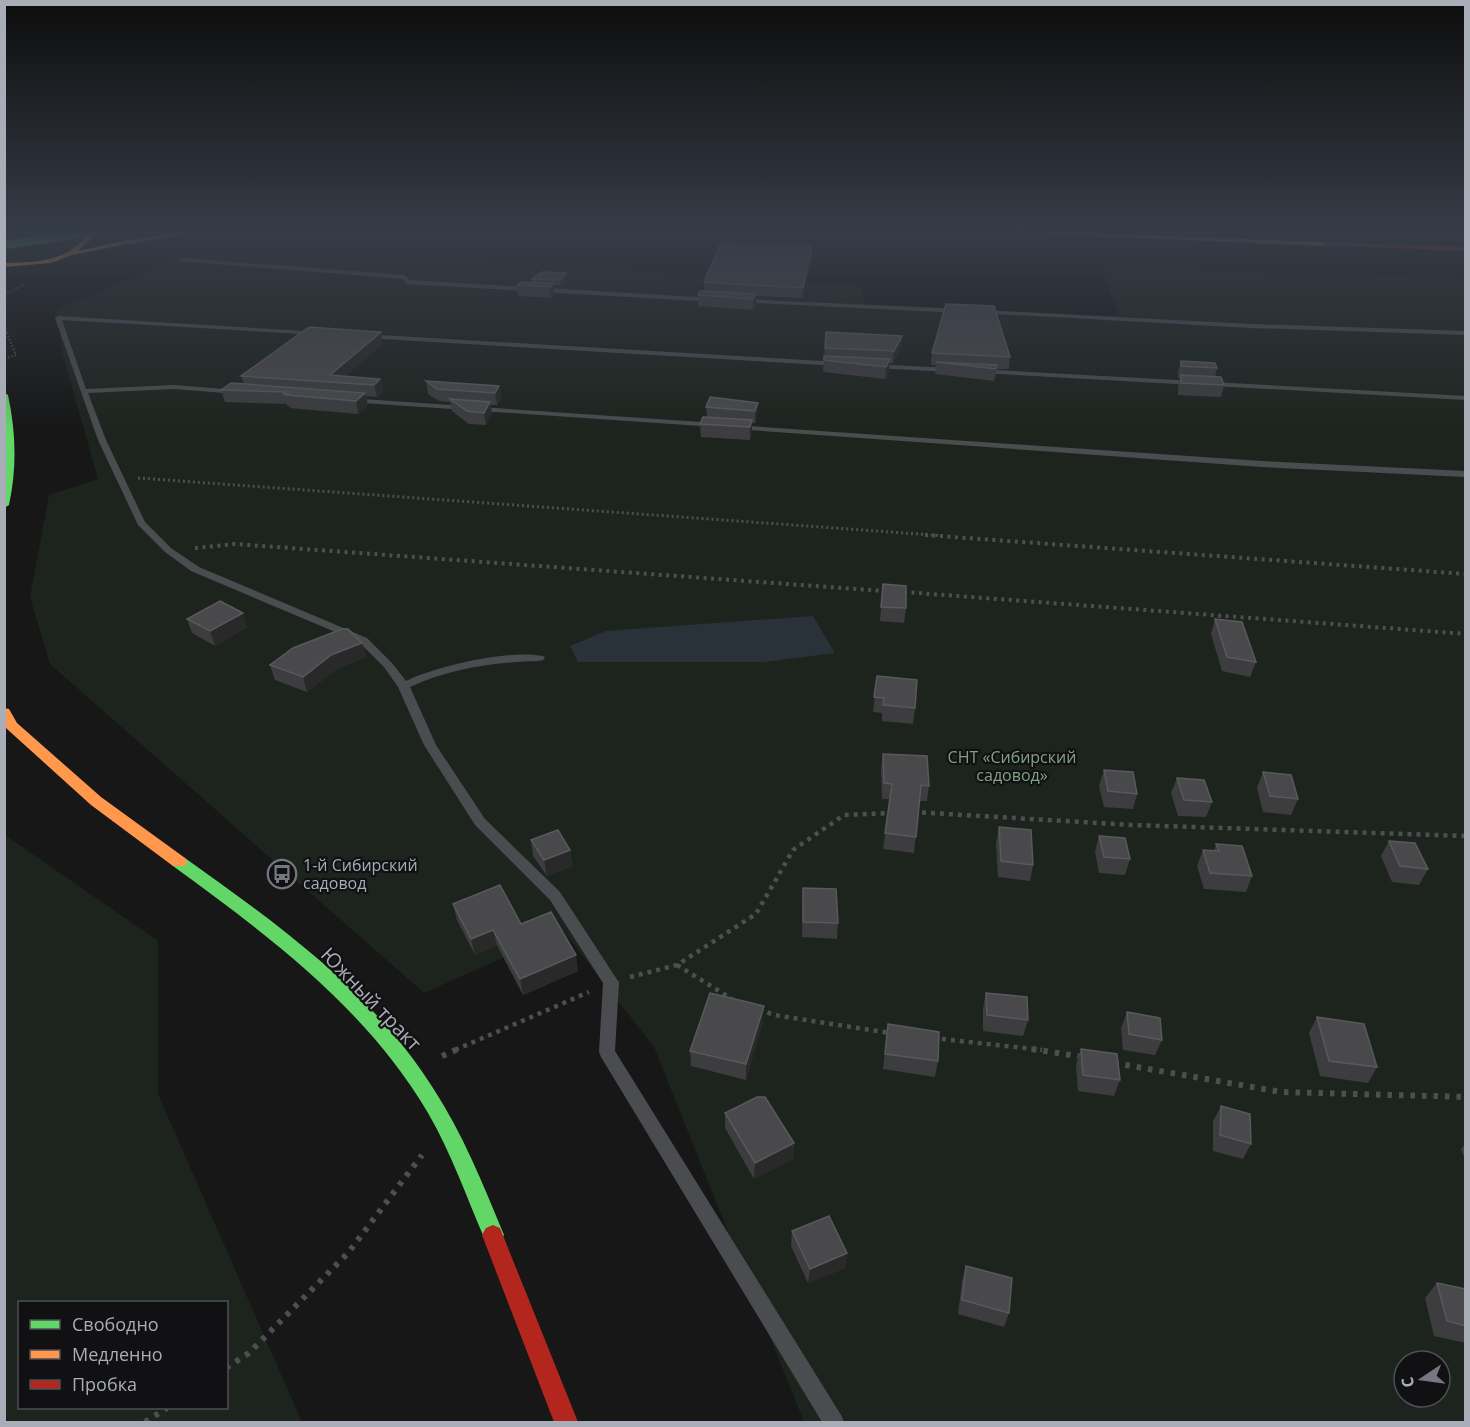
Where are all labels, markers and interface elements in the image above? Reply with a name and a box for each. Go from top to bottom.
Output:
park label: СНТ «Сибирский садовод» [948,746,1076,786]
place label: 1-й Сибирский садовод [303,854,418,894]
bus stop icon: 1-й Сибирский садовод [266,858,298,890]
street label: Южный тракт [315,941,428,1056]
legend [18,1301,228,1409]
text: Свободно [72,1312,159,1336]
text: Медленно [72,1342,163,1366]
north arrow [1392,1349,1452,1409]
text: Пробка [72,1372,137,1396]
text: С [1396,1375,1419,1390]

